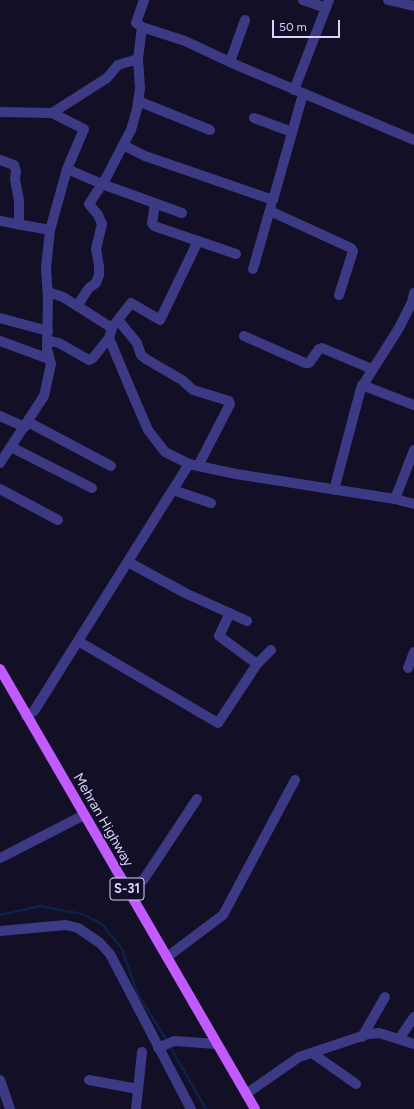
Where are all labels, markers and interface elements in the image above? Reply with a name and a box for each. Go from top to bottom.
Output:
scale bar [274,12,342,38]
text: 50 m [279,20,307,34]
street label: Mehran Highway [69,770,137,870]
road number: S-31 [110,878,144,900]

